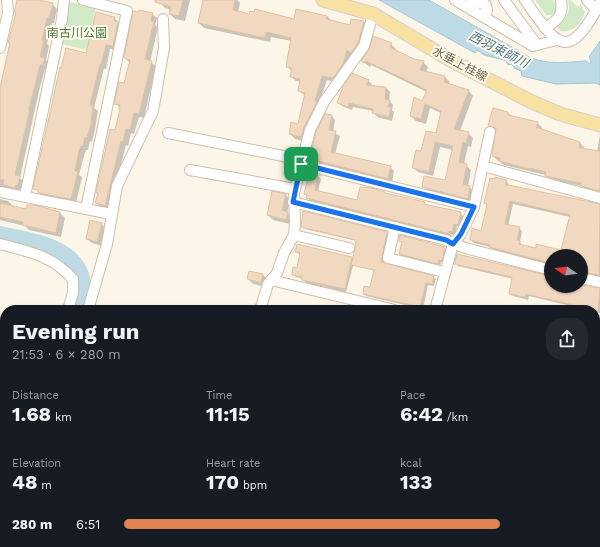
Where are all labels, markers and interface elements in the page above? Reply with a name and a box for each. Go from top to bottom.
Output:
park label: 南古川公園 [47,26,107,40]
water label: 西羽束師川 [466,28,533,72]
street label: 水垂上桂線 [430,44,490,84]
pin [284,147,318,181]
icon: arrive [290,153,312,175]
north arrow [544,249,588,293]
map controls [544,249,588,293]
button: share [546,318,588,360]
text: Evening run [12,319,140,344]
text: 21:53 · 6 × 280 m [12,347,121,362]
text: Distance [12,389,59,402]
text: Time [206,389,232,402]
text: Pace [400,389,425,402]
text: 1.68 [12,402,51,426]
text: 11:15 [206,402,250,426]
text: 6:42 [400,402,443,426]
text: km [51,411,72,424]
text: /km [443,411,468,424]
text: Elevation [12,457,61,470]
text: Heart rate [206,457,260,470]
text: kcal [400,457,422,470]
text: 48 [12,470,37,494]
text: 170 [206,470,239,494]
text: 133 [400,470,432,494]
text: m [37,479,52,492]
text: bpm [239,479,267,492]
text: 280 m [12,517,52,532]
text: 6:51 [76,517,100,532]

